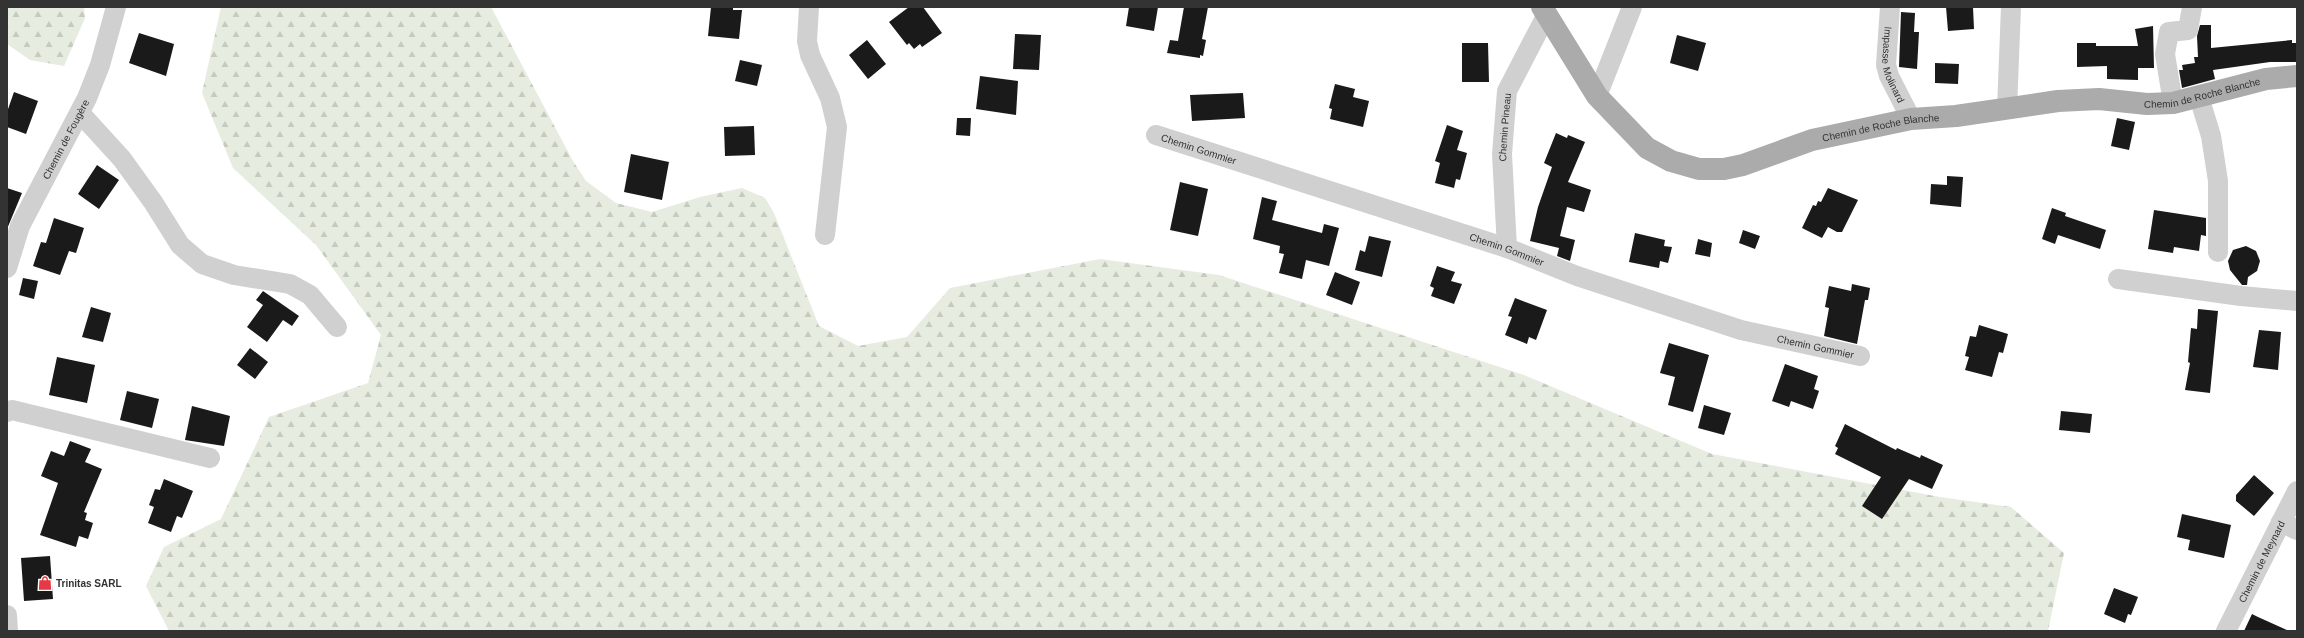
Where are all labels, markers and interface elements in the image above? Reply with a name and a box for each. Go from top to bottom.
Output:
street label: Impasse Molinard [1880,26,1907,105]
street label: Chemin de Roche Blanche [2144,76,2262,110]
street label: Chemin Pineau [1497,93,1513,162]
street label: Chemin de Fougère [41,97,91,181]
street label: Chemin de Roche Blanche [1821,112,1940,144]
street label: Chemin Gommier [1160,132,1238,167]
street label: Chemin Gommier [1468,231,1546,268]
street label: Chemin Gommier [1776,333,1855,361]
street label: Chemin de Meynard [2236,519,2287,604]
shop icon: Trinitas SARL [37,575,53,591]
place label: Trinitas SARL [56,578,122,589]

